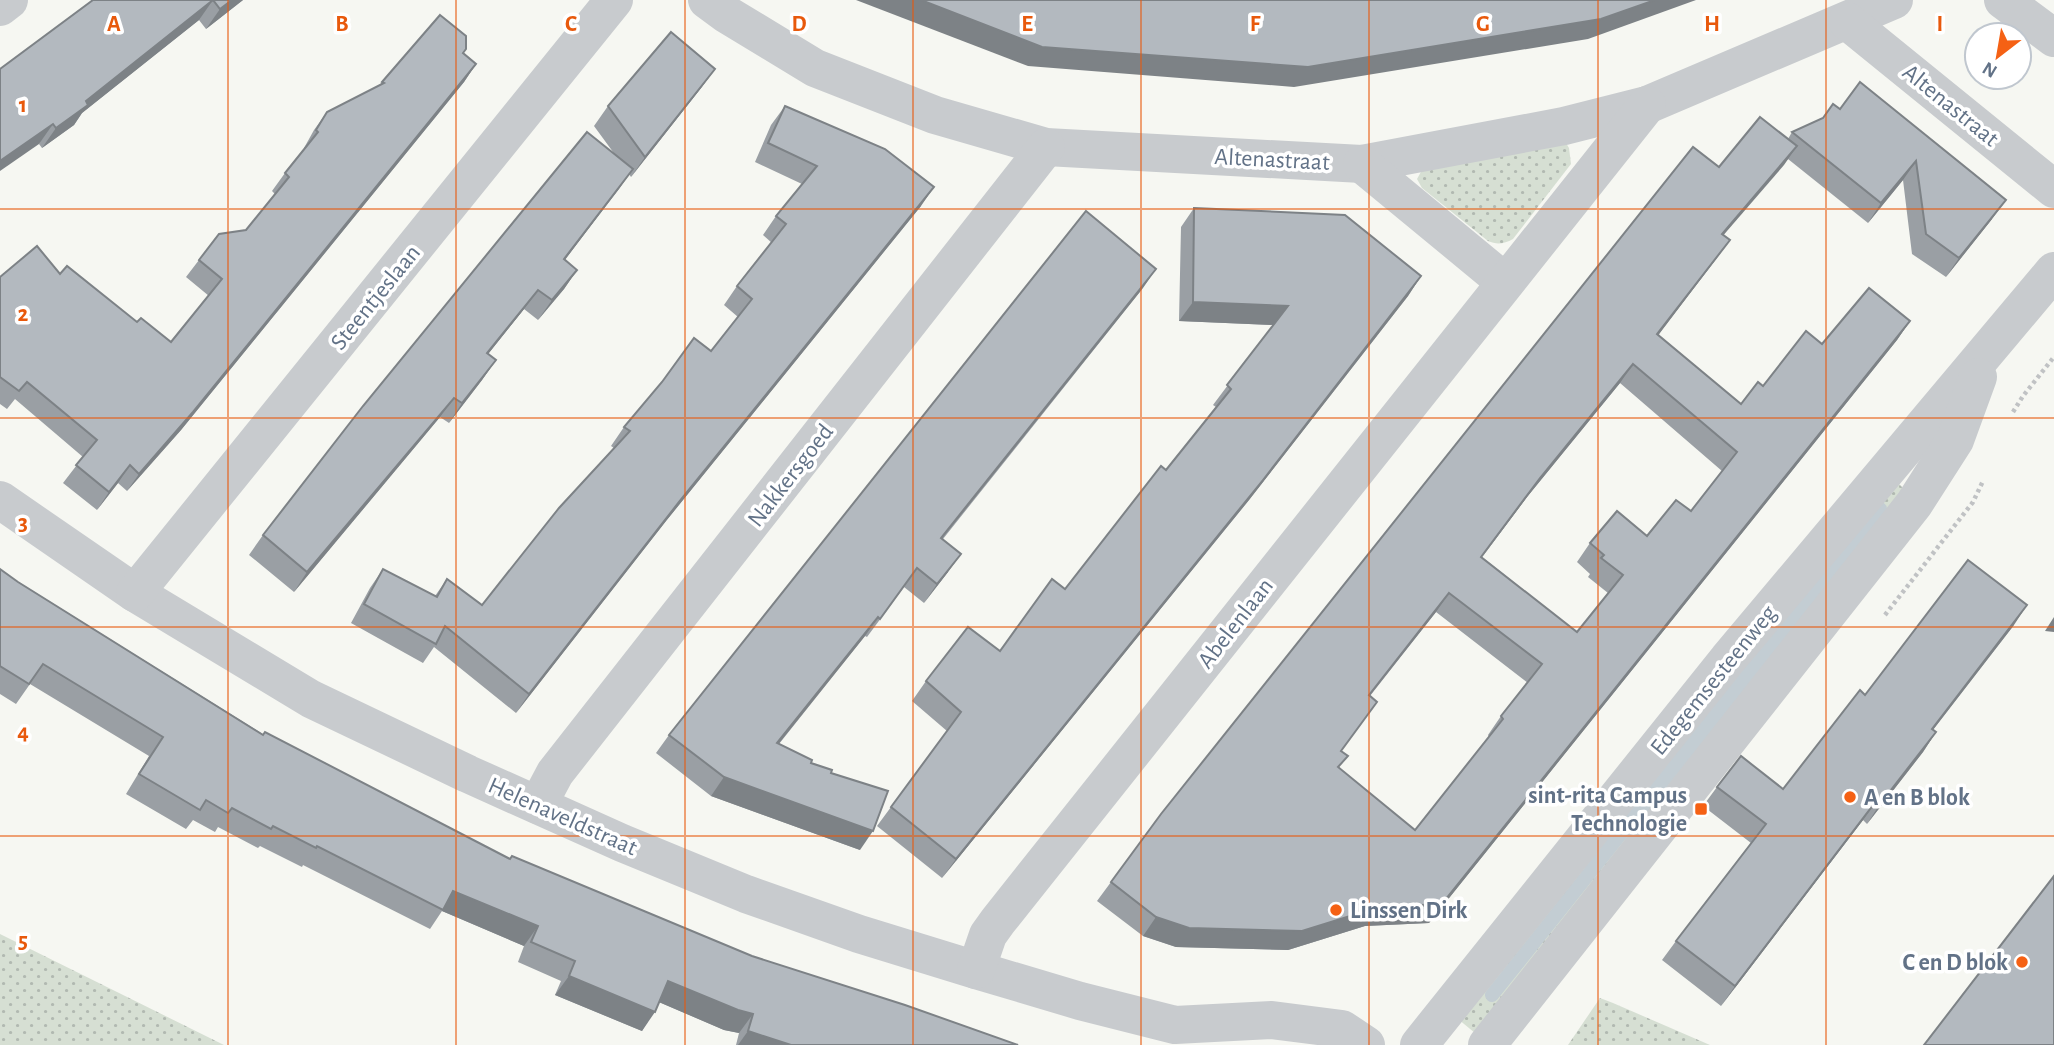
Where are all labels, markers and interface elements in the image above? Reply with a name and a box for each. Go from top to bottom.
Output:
text: A [107,13,121,36]
text: B [335,13,349,36]
text: C [565,13,577,36]
text: D [791,13,807,36]
text: E [1021,13,1033,36]
text: F [1250,13,1261,36]
text: G [1476,13,1490,36]
text: H [1704,13,1720,36]
text: I [1937,13,1943,36]
north arrow [1963,21,2033,91]
text: N [1979,58,2001,81]
street label: Altenastraat [1898,60,2003,152]
text: 1 [19,94,27,117]
street label: Altenastraat [1214,145,1331,175]
street label: Steentjeslaan [326,241,425,355]
text: 2 [18,303,29,326]
street label: Nakkersgoed [743,420,838,532]
text: 3 [18,512,28,535]
street label: Abelenlaan [1193,574,1278,673]
street label: Edegemsesteenweg [1646,601,1781,760]
text: 4 [17,721,29,744]
street label: Helenaveldstraat [485,773,641,861]
place label: sint-rita Campus Technologie [1528,784,1687,836]
place label: A en B blok [1864,786,1970,810]
marker: A en B blok [1842,789,1858,805]
marker: sint-rita Campus Technologie [1693,801,1709,817]
place label: Linssen Dirk [1350,899,1468,923]
marker: Linssen Dirk [1328,902,1344,918]
text: 5 [18,930,28,953]
place label: C en D blok [1902,951,2008,975]
marker: C en D blok [2014,954,2030,970]

